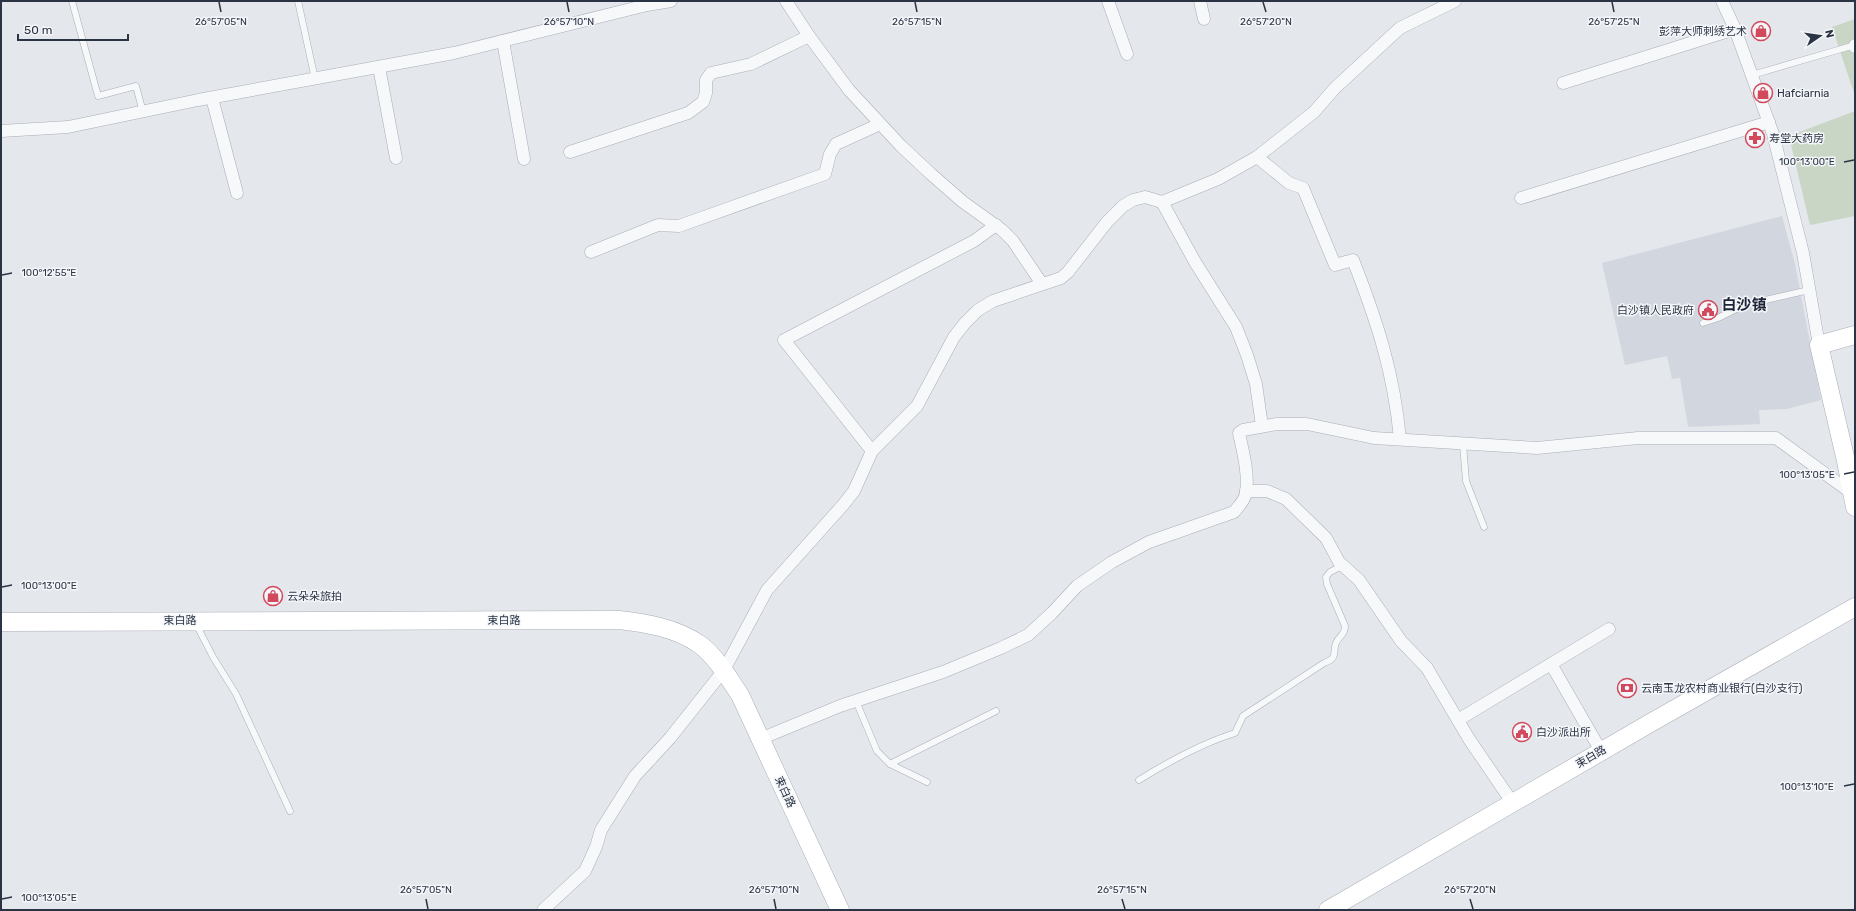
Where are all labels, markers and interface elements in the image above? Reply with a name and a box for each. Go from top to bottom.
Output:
scale bar [18,16,128,42]
text: 26°57'05"N [195,16,247,28]
text: 26°57'10"N [544,16,594,28]
text: 26°57'15"N [892,16,942,28]
text: 26°57'20"N [1240,16,1292,28]
text: 26°57'25"N [1588,16,1640,28]
north arrow [1800,16,1840,56]
shop icon: 彭萍大师刺绣艺术 [1750,20,1772,42]
text: 50 m [24,23,52,37]
place label: 彭萍大师刺绣艺术 [1659,25,1747,38]
text: N [1822,29,1836,39]
shop icon: Hafciarnia [1752,82,1774,104]
place label: Hafciarnia [1777,87,1829,100]
pharmacy icon: 寿堂大药房 [1744,127,1766,149]
place label: 寿堂大药房 [1769,132,1824,145]
text: 100°13'00"E [1779,156,1835,168]
text: 100°12'55"E [22,267,76,279]
district label: 白沙镇 [1721,296,1767,314]
public building icon: 白沙镇人民政府 [1697,299,1719,321]
place label: 白沙镇人民政府 [1617,304,1694,317]
text: 100°13'05"E [1779,469,1835,481]
text: 100°13'00"E [21,580,77,592]
shop icon: 云朵朵旅拍 [262,585,284,607]
place label: 云朵朵旅拍 [287,590,342,603]
street label: 束白路 [164,614,197,627]
street label: 束白路 [488,614,521,627]
bank icon: 云南玉龙农村商业银行(白沙支行) [1616,677,1638,699]
place label: 云南玉龙农村商业银行(白沙支行) [1641,682,1803,695]
public building icon: 白沙派出所 [1511,721,1533,743]
place label: 白沙派出所 [1536,726,1591,739]
street label: 束白路 [1573,743,1609,771]
street label: 束白路 [772,774,798,810]
text: 100°13'10"E [1780,781,1834,793]
text: 26°57'05"N [400,884,452,896]
text: 26°57'10"N [749,884,799,896]
text: 26°57'15"N [1097,884,1147,896]
text: 26°57'20"N [1444,884,1496,896]
text: 100°13'05"E [21,892,77,904]

